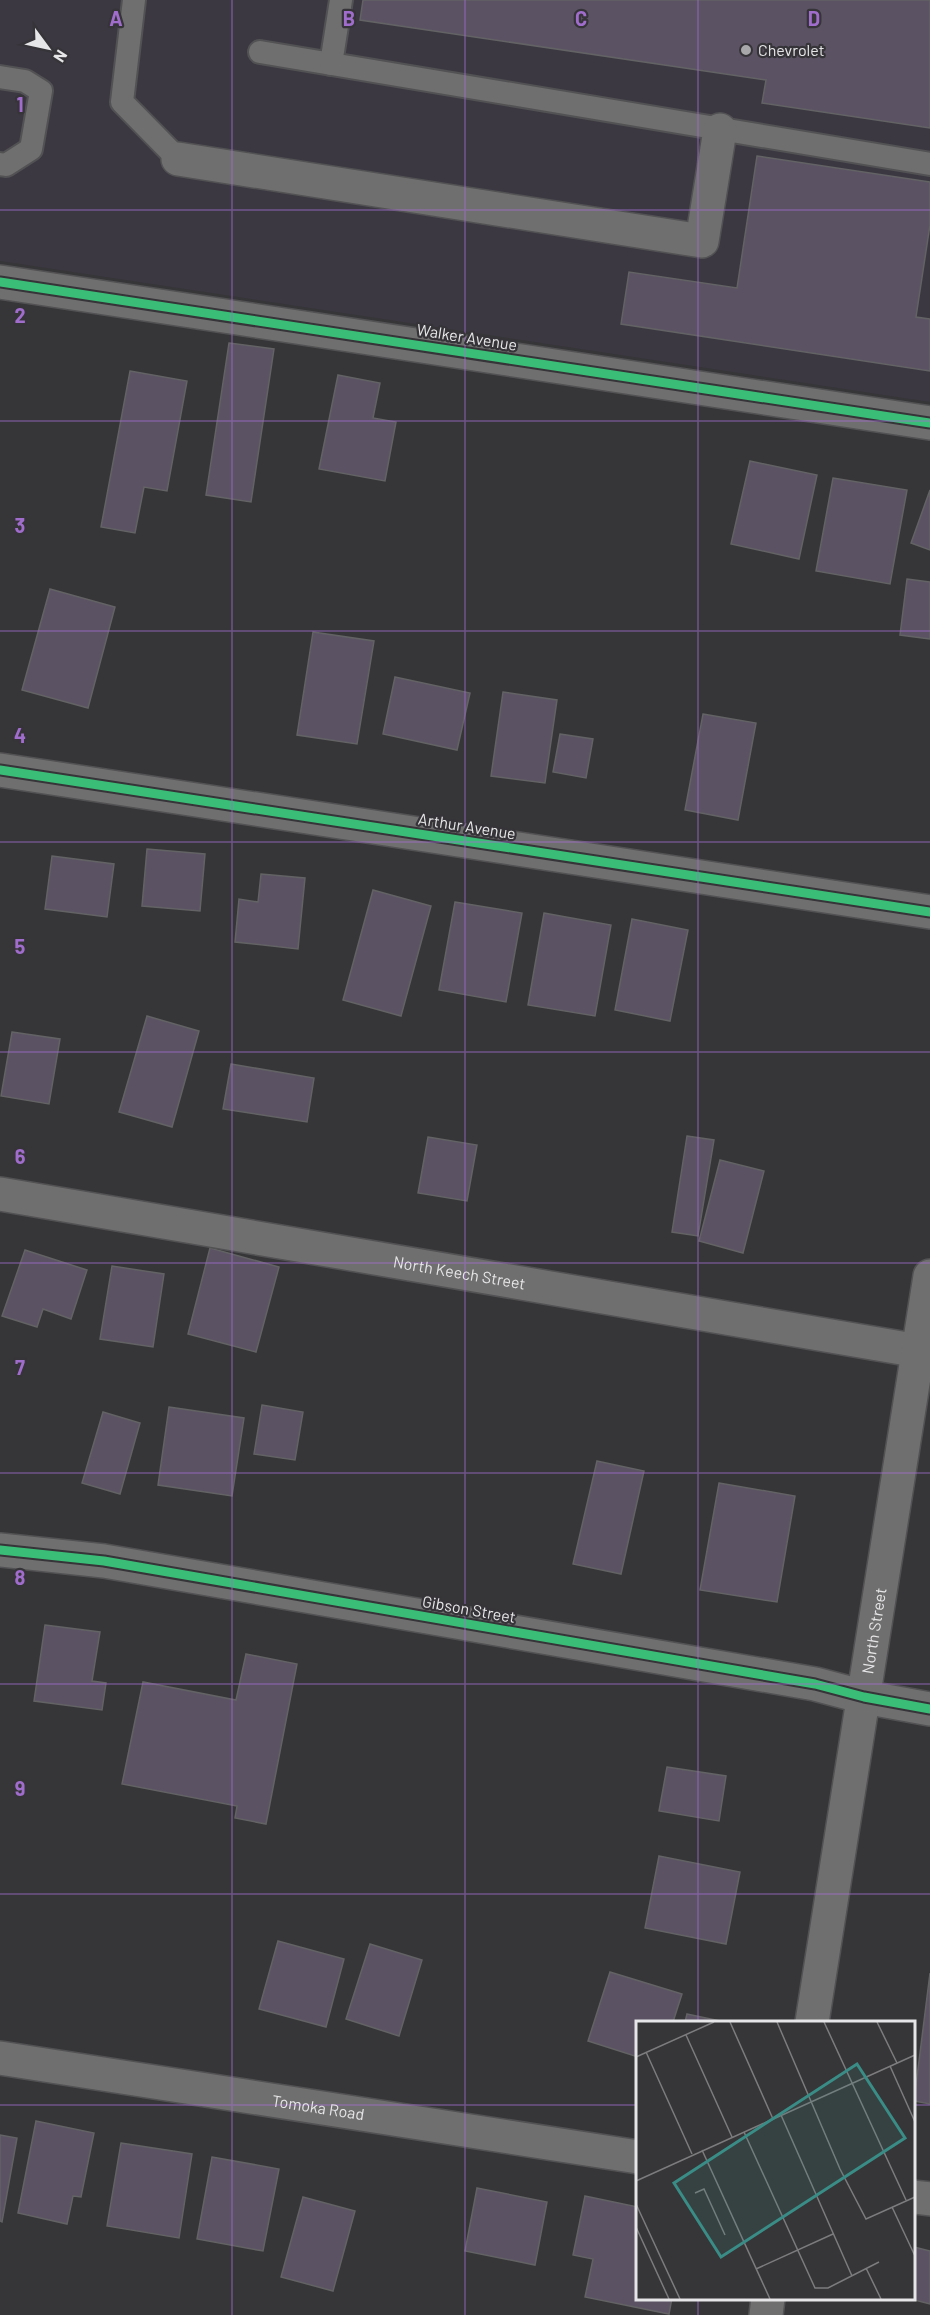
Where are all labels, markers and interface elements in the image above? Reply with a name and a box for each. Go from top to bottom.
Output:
text: A [109,6,123,30]
text: B [343,6,355,30]
text: C [575,6,587,30]
text: D [808,6,820,30]
north arrow [18,18,78,78]
place label: Chevrolet [758,40,825,59]
marker: Chevrolet [739,43,753,57]
text: N [50,47,72,66]
text: 1 [16,92,24,116]
text: 2 [14,303,26,327]
street label: Walker Avenue [416,319,519,354]
text: 3 [15,513,25,537]
text: 4 [14,723,26,747]
street label: Arthur Avenue [417,808,517,843]
text: 5 [15,934,26,958]
text: 6 [15,1144,26,1168]
street label: North Keech Street [392,1251,527,1293]
text: 7 [15,1355,25,1379]
text: 8 [15,1565,26,1589]
street label: North Street [857,1586,890,1675]
street label: Gibson Street [421,1591,517,1626]
text: 9 [15,1776,25,1800]
inset map [636,2021,915,2300]
street label: Tomoka Road [271,2090,366,2123]

